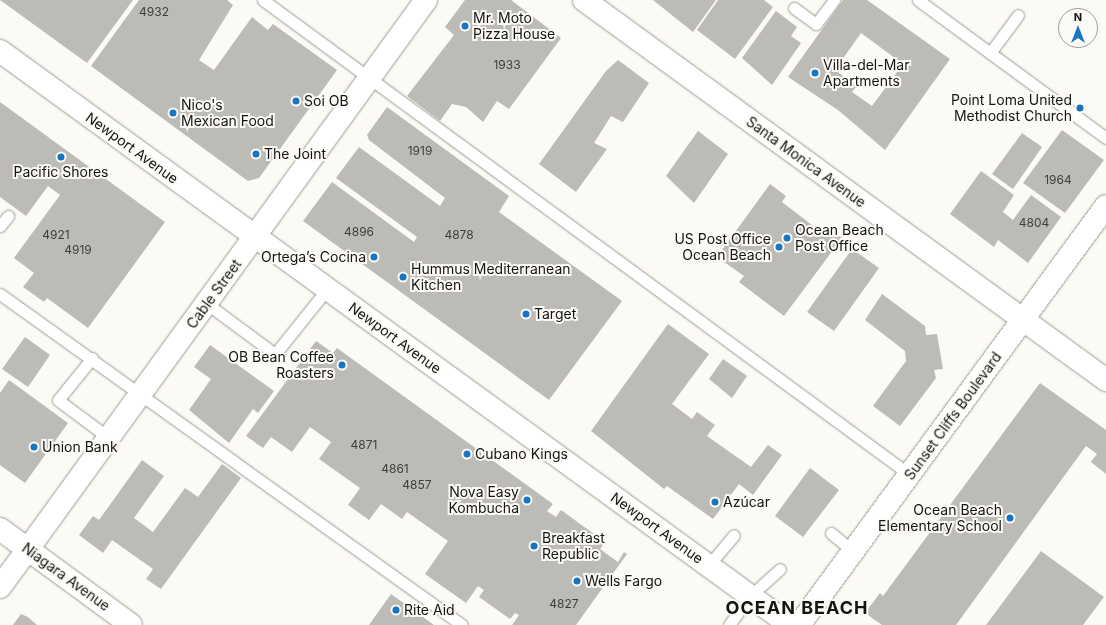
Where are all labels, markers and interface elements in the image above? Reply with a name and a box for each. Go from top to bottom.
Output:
house number: 4932 [139,5,169,19]
north arrow [1058,8,1098,48]
place label: Mr. Moto Pizza House [473,10,555,42]
text: N [1074,10,1082,24]
marker: Mr. Moto Pizza House [460,21,470,31]
place label: Villa-del-Mar Apartments [823,57,909,90]
house number: 1933 [493,58,521,72]
marker: Villa-del-Mar Apartments [810,68,820,78]
place label: Point Loma United Methodist Church [951,92,1072,124]
place label: Soi OB [304,93,349,109]
marker: Soi OB [291,96,301,106]
place label: Nico's Mexican Food [181,97,274,130]
marker: Point Loma United Methodist Church [1075,103,1085,113]
marker: Nico's Mexican Food [168,108,178,118]
street label: Newport Avenue [83,109,181,187]
street label: Santa Monica Avenue [743,113,869,211]
house number: 1919 [408,144,432,158]
place label: The Joint [264,146,326,162]
marker: The Joint [251,149,261,159]
marker: Pacific Shores [56,152,66,162]
place label: Pacific Shores [14,164,108,180]
house number: 1964 [1044,173,1072,187]
house number: 4804 [1019,216,1049,230]
place label: Ocean Beach Post Office [795,222,884,254]
house number: 4896 [344,225,374,239]
house number: 4921 [42,228,70,242]
house number: 4878 [444,228,474,242]
place label: US Post Office Ocean Beach [674,231,771,264]
marker: Ocean Beach Post Office [782,233,792,243]
marker: US Post Office Ocean Beach [774,242,784,252]
house number: 4919 [64,243,92,257]
place label: Ortega’s Cocina [261,249,366,265]
marker: Ortega’s Cocina [369,252,379,262]
street label: Cable Street [183,256,245,332]
place label: Hummus Mediterranean Kitchen [411,261,571,294]
marker: Hummus Mediterranean Kitchen [398,272,408,282]
street label: Newport Avenue [346,299,444,377]
place label: Target [534,306,576,322]
marker: Target [521,309,531,319]
place label: OB Bean Coffee Roasters [228,349,334,382]
street label: Sunset Cliffs Boulevard [901,349,1005,483]
marker: OB Bean Coffee Roasters [337,360,347,370]
house number: 4871 [351,438,377,452]
place label: Union Bank [42,439,118,455]
marker: Union Bank [29,442,39,452]
place label: Cubano Kings [475,446,568,462]
marker: Cubano Kings [462,449,472,459]
house number: 4861 [381,462,409,476]
house number: 4857 [402,478,432,492]
place label: Nova Easy Kombucha [449,484,519,516]
street label: Newport Avenue [608,489,706,567]
place label: Azúcar [723,494,770,510]
marker: Nova Easy Kombucha [522,495,532,505]
marker: Azúcar [710,497,720,507]
place label: Ocean Beach Elementary School [878,502,1002,534]
marker: Ocean Beach Elementary School [1005,513,1015,523]
place label: Breakfast Republic [542,530,605,562]
street label: Niagara Avenue [19,539,113,615]
marker: Breakfast Republic [529,541,539,551]
place label: Wells Fargo [585,573,662,589]
marker: Wells Fargo [572,576,582,586]
house number: 4827 [549,597,579,611]
district label: OCEAN BEACH [726,597,868,619]
place label: Rite Aid [404,602,455,618]
marker: Rite Aid [391,605,401,615]

